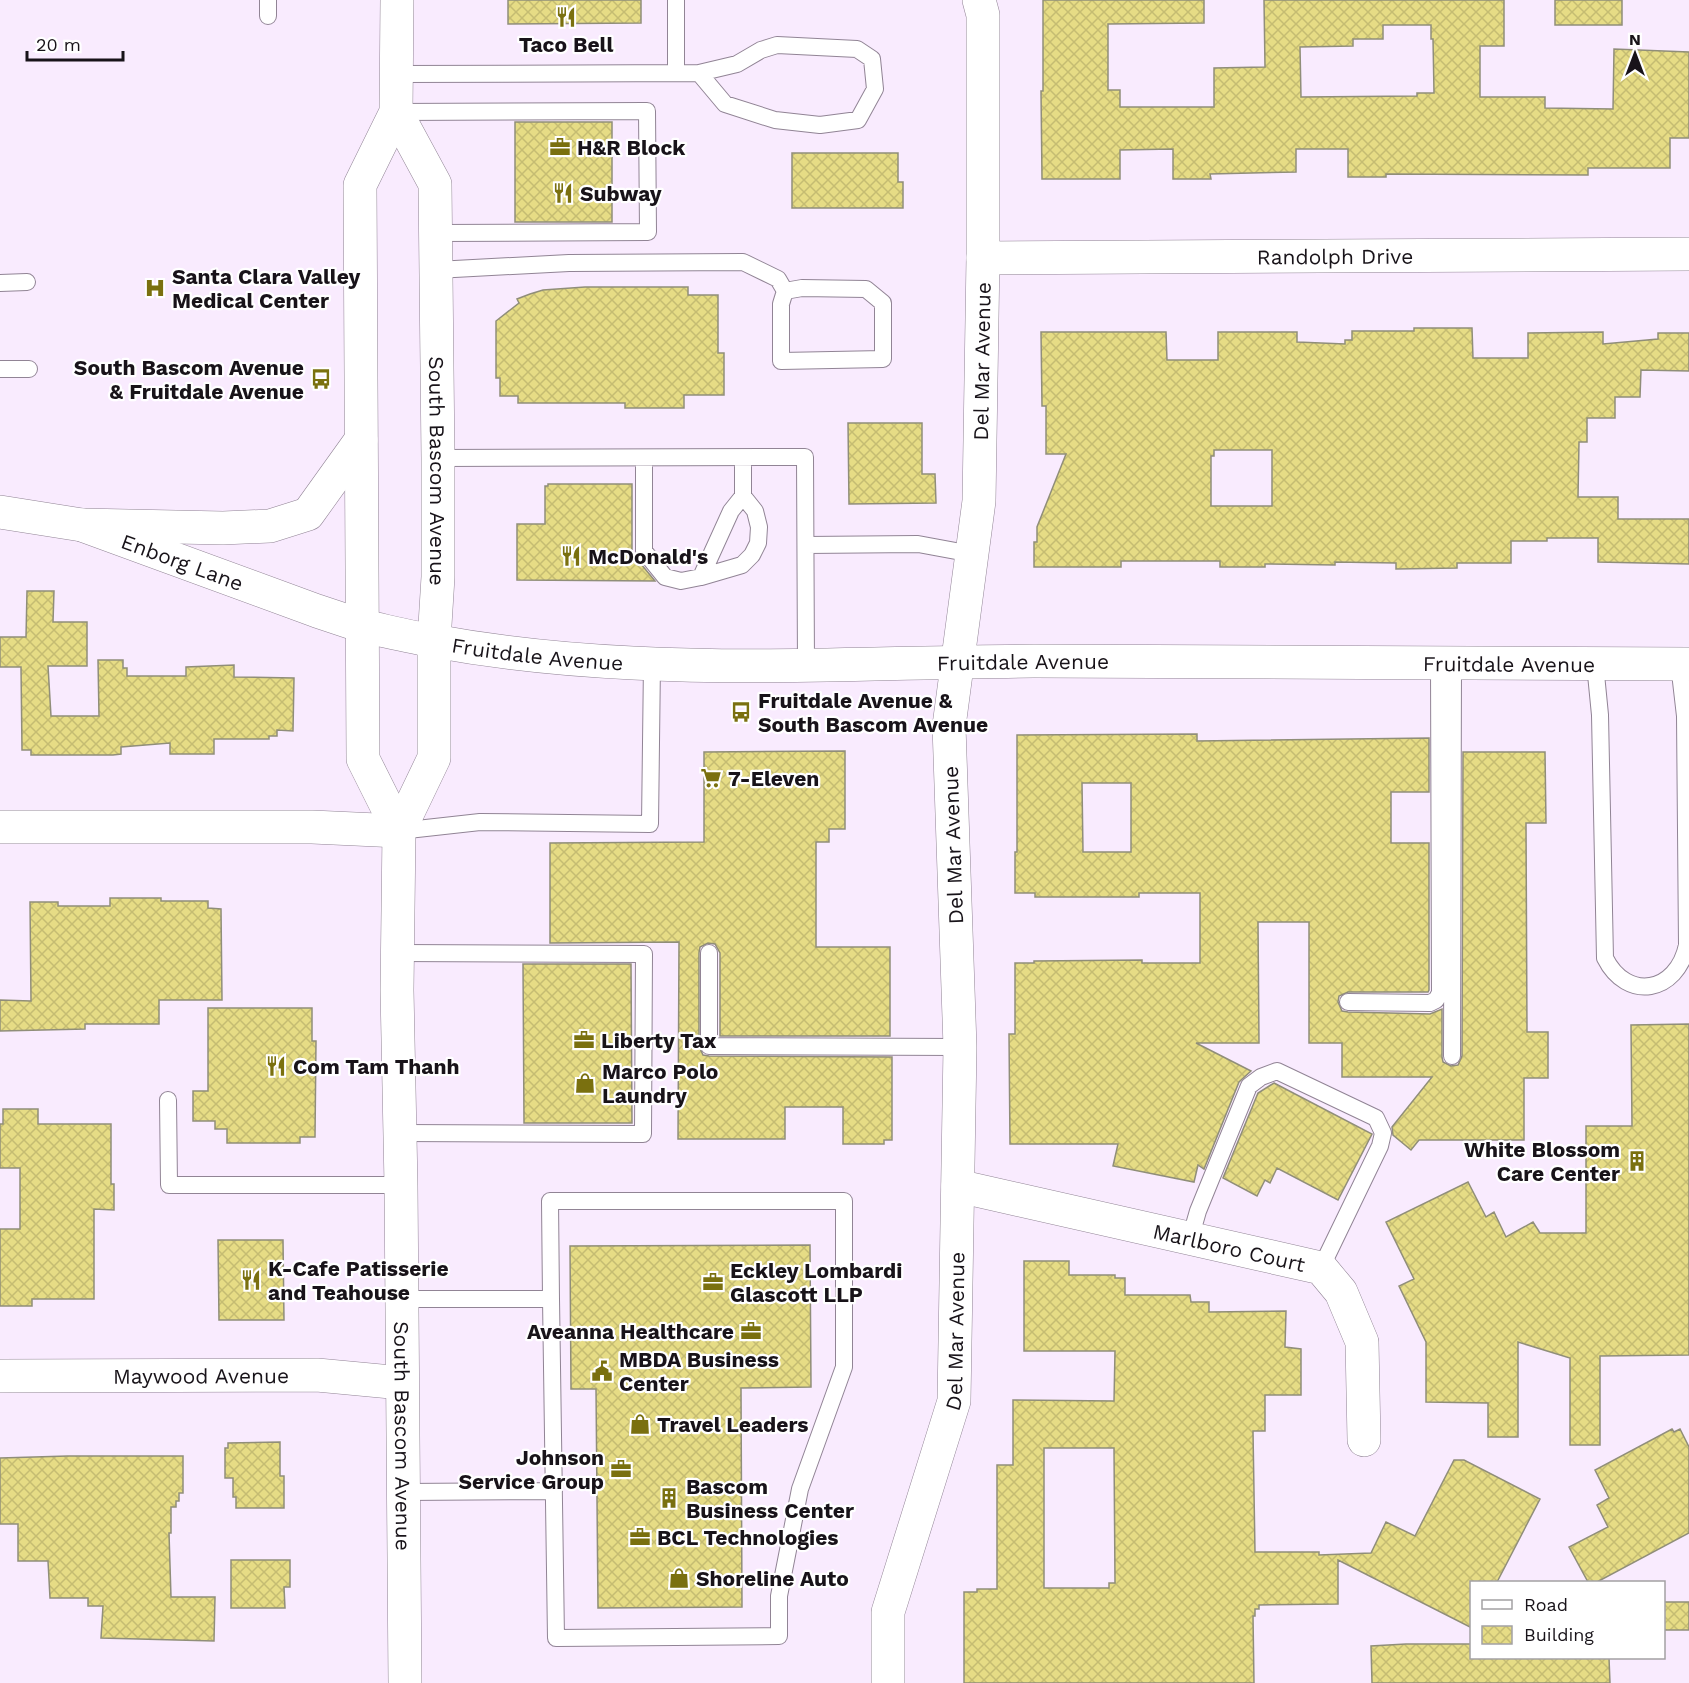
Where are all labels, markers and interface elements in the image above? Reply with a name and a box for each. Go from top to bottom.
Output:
restaurant icon: Taco Bell [554,5,578,29]
scale bar [27,24,123,62]
north arrow [1605,24,1665,84]
text: N [1629,30,1641,49]
place label: Taco Bell [519,32,613,57]
text: 20 m [36,34,81,55]
office icon: H&R Block [548,135,572,159]
place label: H&R Block [577,135,686,160]
restaurant icon: Subway [551,181,575,205]
place label: Subway [580,181,662,206]
street label: Randolph Drive [1257,243,1413,269]
place label: Santa Clara Valley Medical Center [172,264,360,313]
hospital icon: Santa Clara Valley Medical Center [143,276,167,300]
street label: Del Mar Avenue [967,282,995,441]
place label: South Bascom Avenue & Fruitdale Avenue [74,355,304,404]
street label: South Bascom Avenue [424,356,451,587]
bus stop icon: South Bascom Avenue & Fruitdale Avenue [309,367,333,391]
street label: Enborg Lane [118,528,247,596]
restaurant icon: McDonald's [559,544,583,568]
place label: McDonald's [588,544,708,569]
street label: Fruitdale Avenue [450,632,624,675]
street label: Fruitdale Avenue [937,648,1109,675]
street label: Fruitdale Avenue [1423,651,1595,677]
place label: Fruitdale Avenue & South Bascom Avenue [758,688,988,737]
bus stop icon: Fruitdale Avenue & South Bascom Avenue [729,700,753,724]
street label: Del Mar Avenue [938,765,968,925]
supermarket icon: 7-Eleven [699,766,723,790]
place label: 7-Eleven [728,766,819,791]
office icon: Liberty Tax [572,1028,596,1052]
place label: Liberty Tax [601,1028,717,1053]
restaurant icon: Com Tam Thanh [264,1054,288,1078]
place label: Com Tam Thanh [293,1054,460,1079]
place label: Marco Polo Laundry [602,1059,718,1108]
shop icon: Marco Polo Laundry [573,1071,597,1095]
place label: White Blossom Care Center [1464,1137,1620,1186]
building icon: White Blossom Care Center [1625,1149,1649,1173]
street label: Marlboro Court [1151,1218,1308,1277]
street label: Del Mar Avenue [939,1252,969,1414]
place label: K-Cafe Patisserie and Teahouse [268,1256,449,1305]
place label: Eckley Lombardi Glascott LLP [730,1258,902,1307]
restaurant icon: K-Cafe Patisserie and Teahouse [239,1268,263,1292]
office icon: Eckley Lombardi Glascott LLP [701,1270,725,1294]
place label: Aveanna Healthcare [527,1319,734,1344]
office icon: Aveanna Healthcare [739,1319,763,1343]
street label: South Bascom Avenue [390,1321,416,1551]
place label: MBDA Business Center [619,1347,779,1396]
public building icon: MBDA Business Center [590,1359,614,1383]
street label: Maywood Avenue [113,1363,289,1388]
shop icon: Travel Leaders [628,1412,652,1436]
place label: Travel Leaders [657,1412,808,1437]
place label: Johnson Service Group [458,1445,604,1494]
office icon: Johnson Service Group [609,1457,633,1481]
place label: Bascom Business Center [686,1474,854,1523]
building icon: Bascom Business Center [657,1486,681,1510]
office icon: BCL Technologies [628,1525,652,1549]
place label: BCL Technologies [657,1525,838,1550]
shop icon: Shoreline Auto [667,1566,691,1590]
place label: Shoreline Auto [696,1566,849,1591]
legend [1470,1581,1665,1659]
text: Road [1524,1594,1568,1615]
text: Building [1524,1624,1594,1645]

